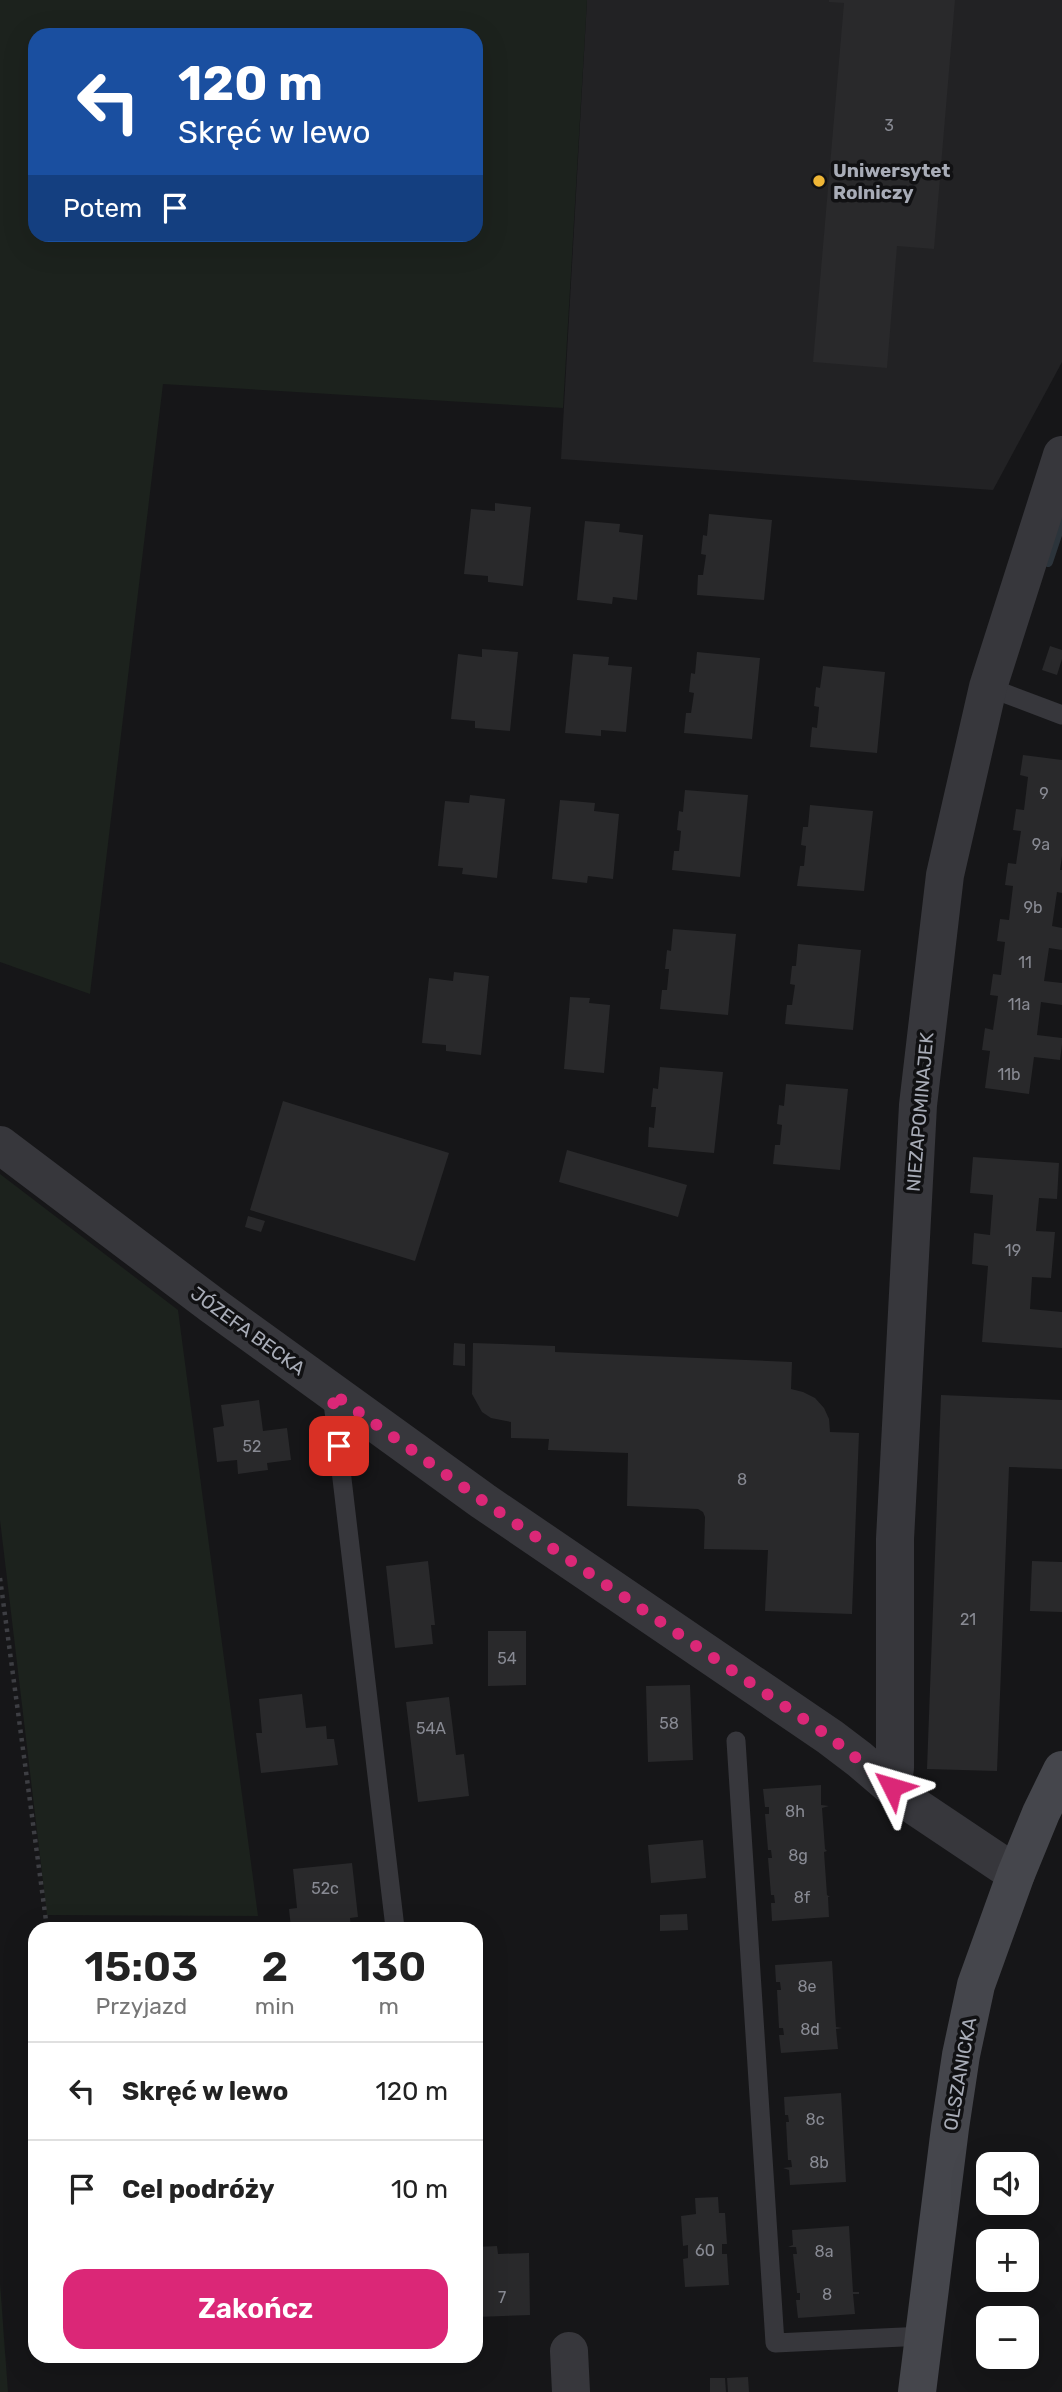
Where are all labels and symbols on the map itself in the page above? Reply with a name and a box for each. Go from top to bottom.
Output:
house number: 3 [884,116,894,135]
place label: Uniwersytet Rolniczy [833,159,951,204]
marker: Uniwersytet Rolniczy [811,173,827,189]
house number: 9 [1039,784,1049,803]
house number: 9a [1032,835,1050,854]
house number: 9b [1023,898,1043,917]
house number: 11 [1018,953,1032,972]
house number: 11a [1008,995,1030,1014]
street label: NIEZAPOMINAJEK [902,1031,938,1193]
house number: 11b [997,1065,1021,1084]
house number: 19 [1005,1241,1021,1260]
street label: JÓZEFA BECKA [186,1282,310,1380]
pin [309,1416,369,1476]
house number: 52 [243,1437,261,1456]
house number: 8 [737,1470,747,1489]
house number: 21 [960,1610,976,1629]
house number: 54 [497,1649,517,1668]
house number: 58 [659,1714,679,1733]
house number: 54A [416,1719,446,1738]
position arrow [855,1750,929,1824]
house number: 8h [785,1802,805,1821]
house number: 8g [788,1846,808,1865]
house number: 52c [311,1879,339,1898]
house number: 8f [794,1888,811,1907]
house number: 8e [797,1977,817,1996]
street label: OLSZANICKA [939,2015,981,2132]
house number: 8d [800,2020,820,2039]
house number: 8c [805,2110,825,2129]
house number: 8b [809,2153,829,2172]
house number: 60 [695,2241,715,2260]
house number: 8a [814,2242,834,2261]
house number: 8 [822,2285,832,2304]
house number: 7 [498,2288,506,2307]

